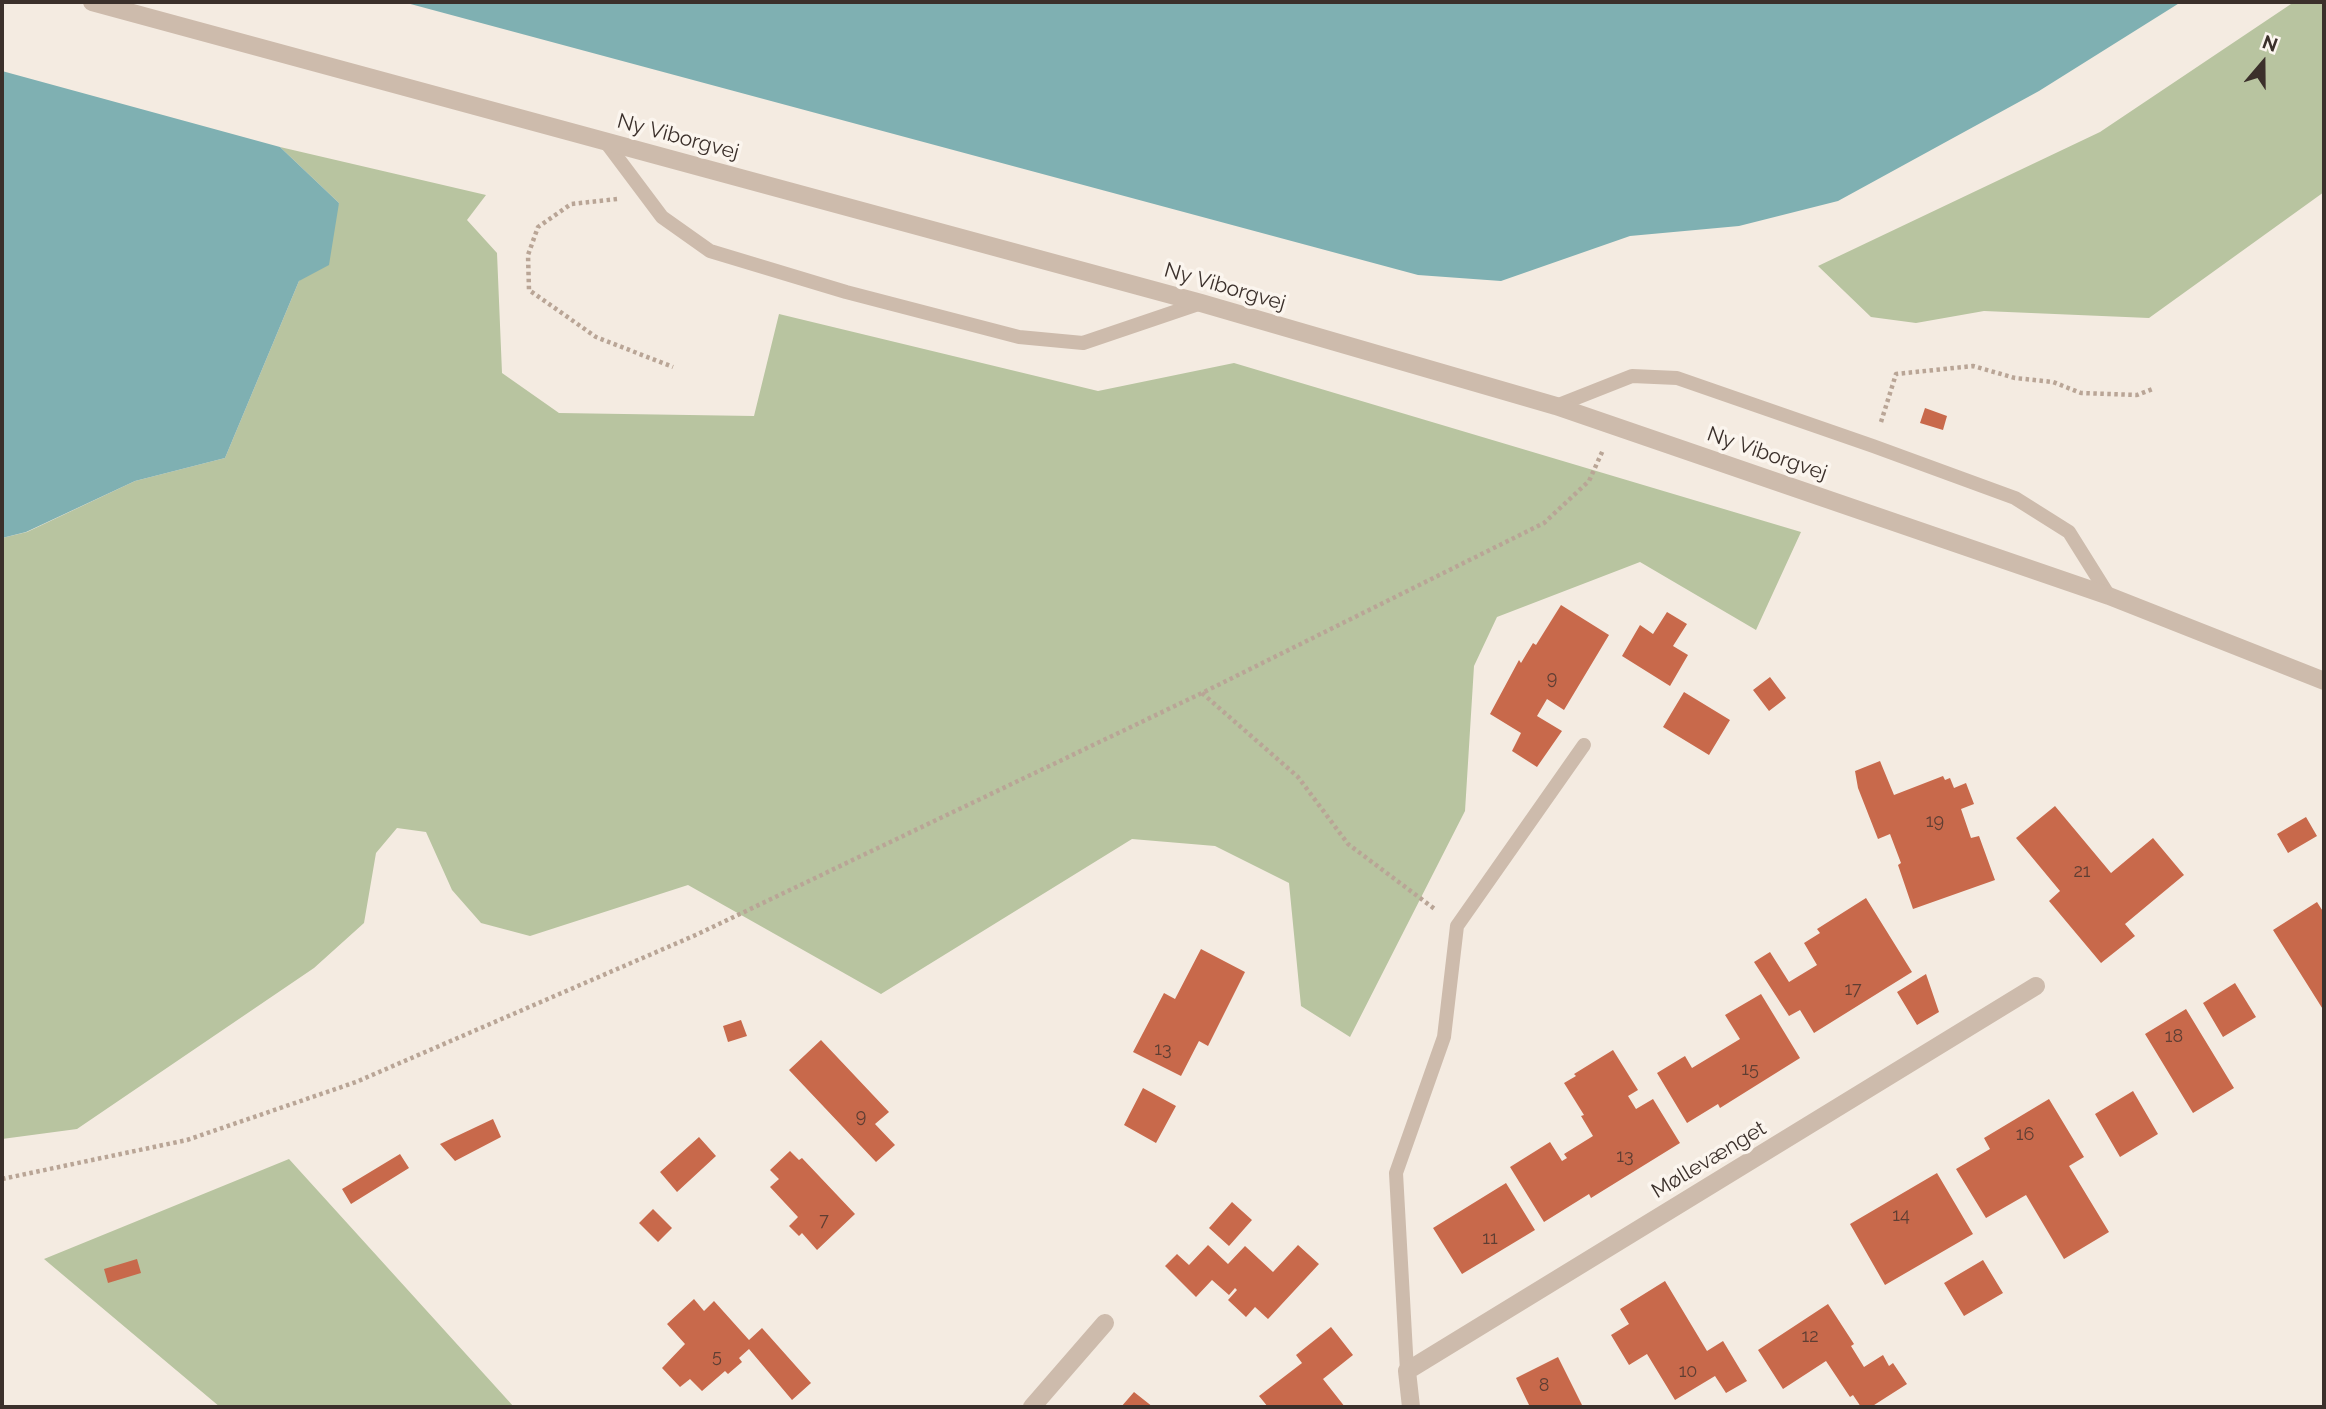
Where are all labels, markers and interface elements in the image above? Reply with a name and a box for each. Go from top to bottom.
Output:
north arrow [2228,28,2298,98]
text: N [2260,30,2281,56]
street label: Ny Viborgvej [614,109,742,165]
street label: Ny Viborgvej [1161,258,1289,316]
street label: Ny Viborgvej [1704,422,1830,486]
house number: 9 [1547,668,1557,690]
house number: 19 [1926,811,1944,833]
house number: 21 [2073,861,2091,883]
house number: 17 [1844,979,1862,1001]
house number: 18 [2165,1026,2183,1048]
house number: 13 [1154,1039,1172,1061]
house number: 15 [1741,1059,1759,1081]
house number: 9 [856,1106,866,1128]
street label: Møllevænget [1647,1116,1771,1204]
house number: 16 [2016,1124,2034,1146]
house number: 13 [1616,1146,1634,1168]
house number: 14 [1892,1205,1910,1227]
house number: 7 [819,1210,829,1232]
house number: 11 [1482,1228,1498,1250]
house number: 12 [1801,1326,1819,1348]
house number: 5 [712,1346,722,1368]
house number: 10 [1679,1361,1697,1383]
house number: 8 [1539,1375,1549,1397]

